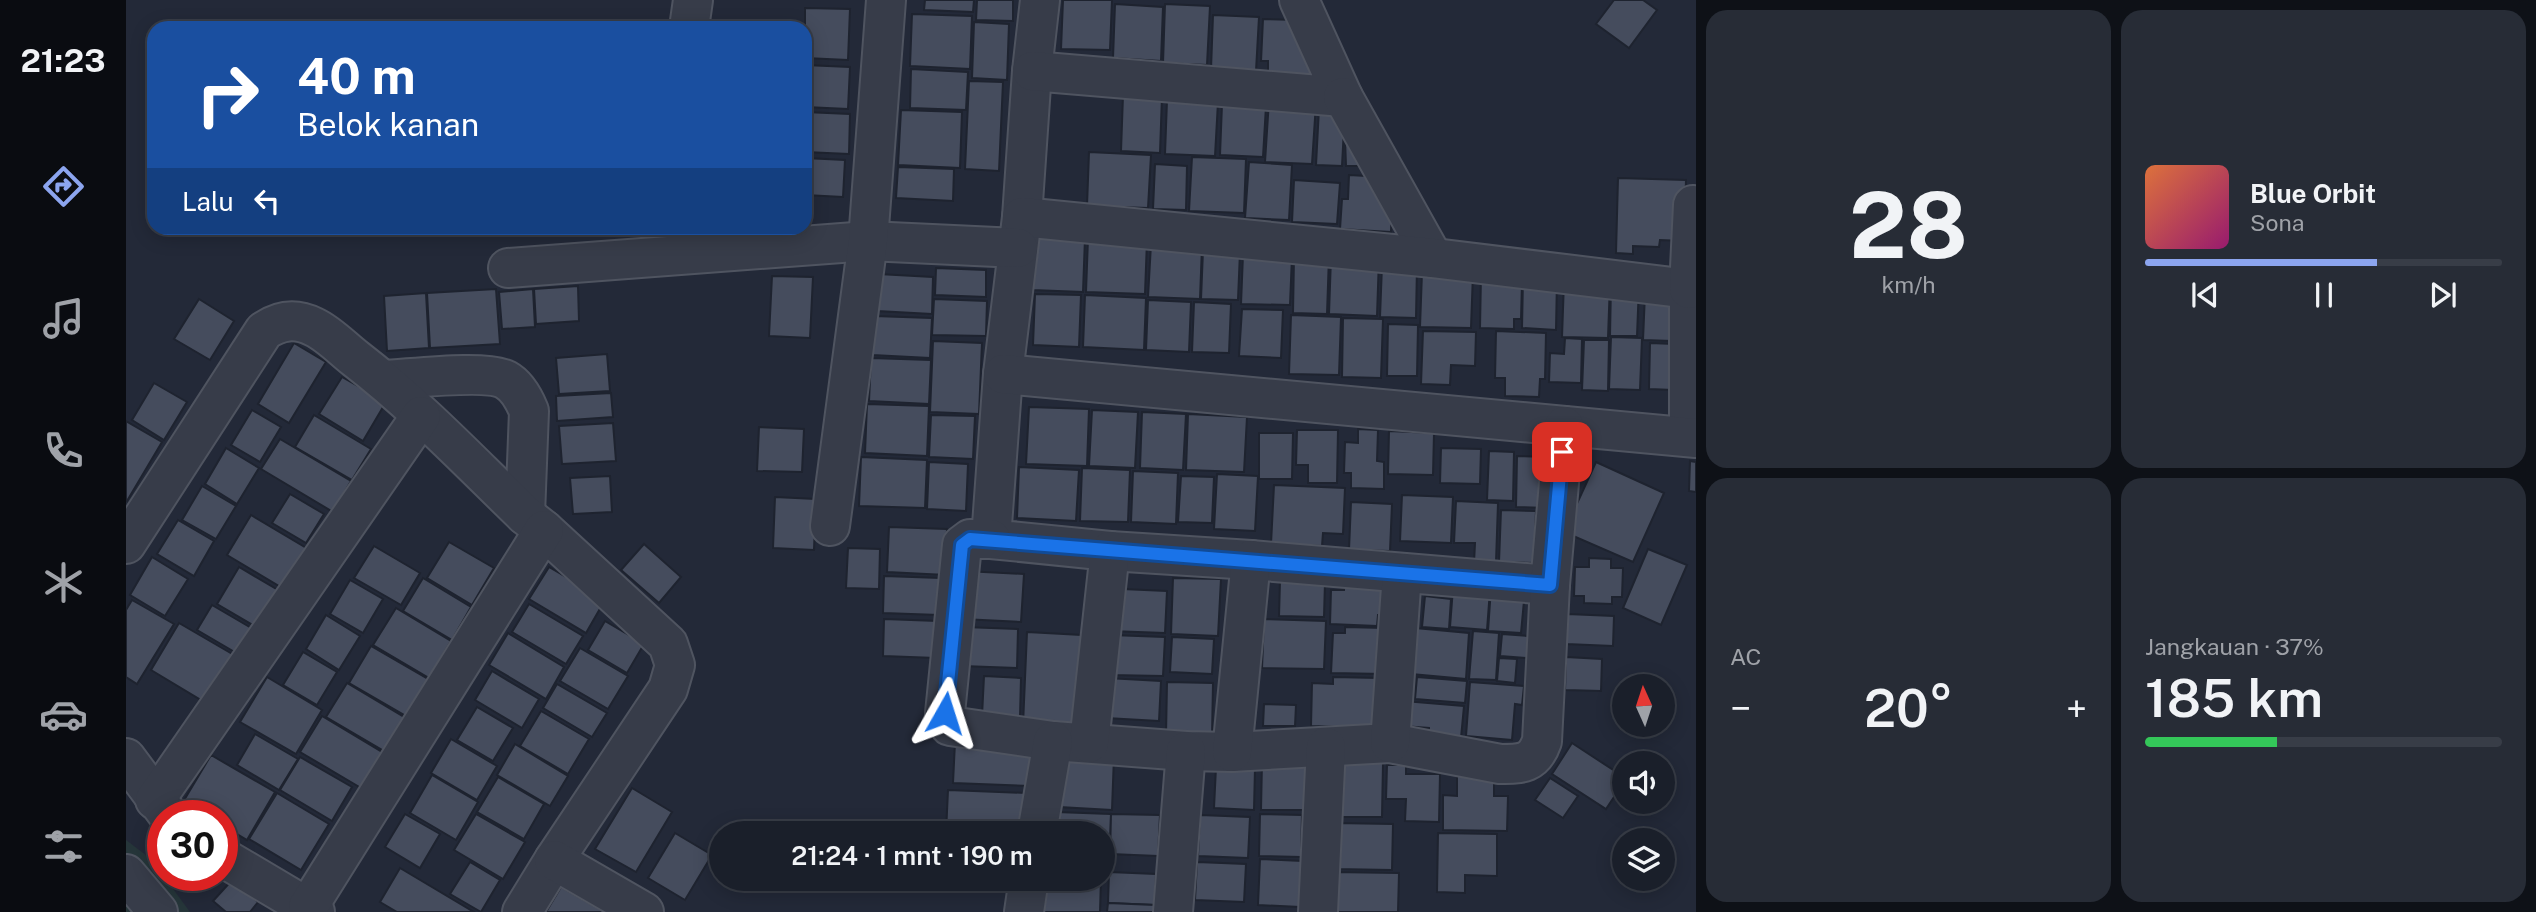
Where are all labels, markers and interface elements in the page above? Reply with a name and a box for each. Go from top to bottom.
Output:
text: 21:23 [21,42,105,79]
text: 40 m [297,47,416,105]
icon: right [182,49,273,140]
text: Belok kanan [297,106,479,143]
icon: directions [39,162,88,211]
text: 28 [1849,172,1968,278]
text: Blue Orbit [2250,178,2376,209]
icon: left [248,182,286,220]
text: Lalu [182,186,234,217]
text: Sona [2250,209,2304,236]
text: km/h [1881,271,1936,298]
icon: previous [2186,276,2224,314]
icon: pause [2305,276,2343,314]
icon: next [2424,276,2462,314]
icon: music [39,294,88,343]
pin [1532,422,1592,482]
icon: phone [39,426,88,475]
icon: arrive [1543,433,1581,471]
icon: climate [39,558,88,607]
text: Jangkauan · 37% [2145,633,2324,660]
text: AC [1730,643,1761,670]
text: 185 km [2145,668,2323,729]
north arrow [1612,674,1675,737]
map controls [1612,674,1675,891]
position arrow [908,676,982,750]
text: 20° [1864,678,1953,739]
text: − [1730,686,1751,731]
text: + [2066,686,2087,731]
icon: car [39,690,88,739]
button: sound [1612,751,1675,814]
speed limit sign: 30 [147,800,238,891]
icon: filters [39,822,88,871]
button: layers [1612,828,1675,891]
text: 21:24 · 1 mnt · 190 m [791,840,1033,871]

